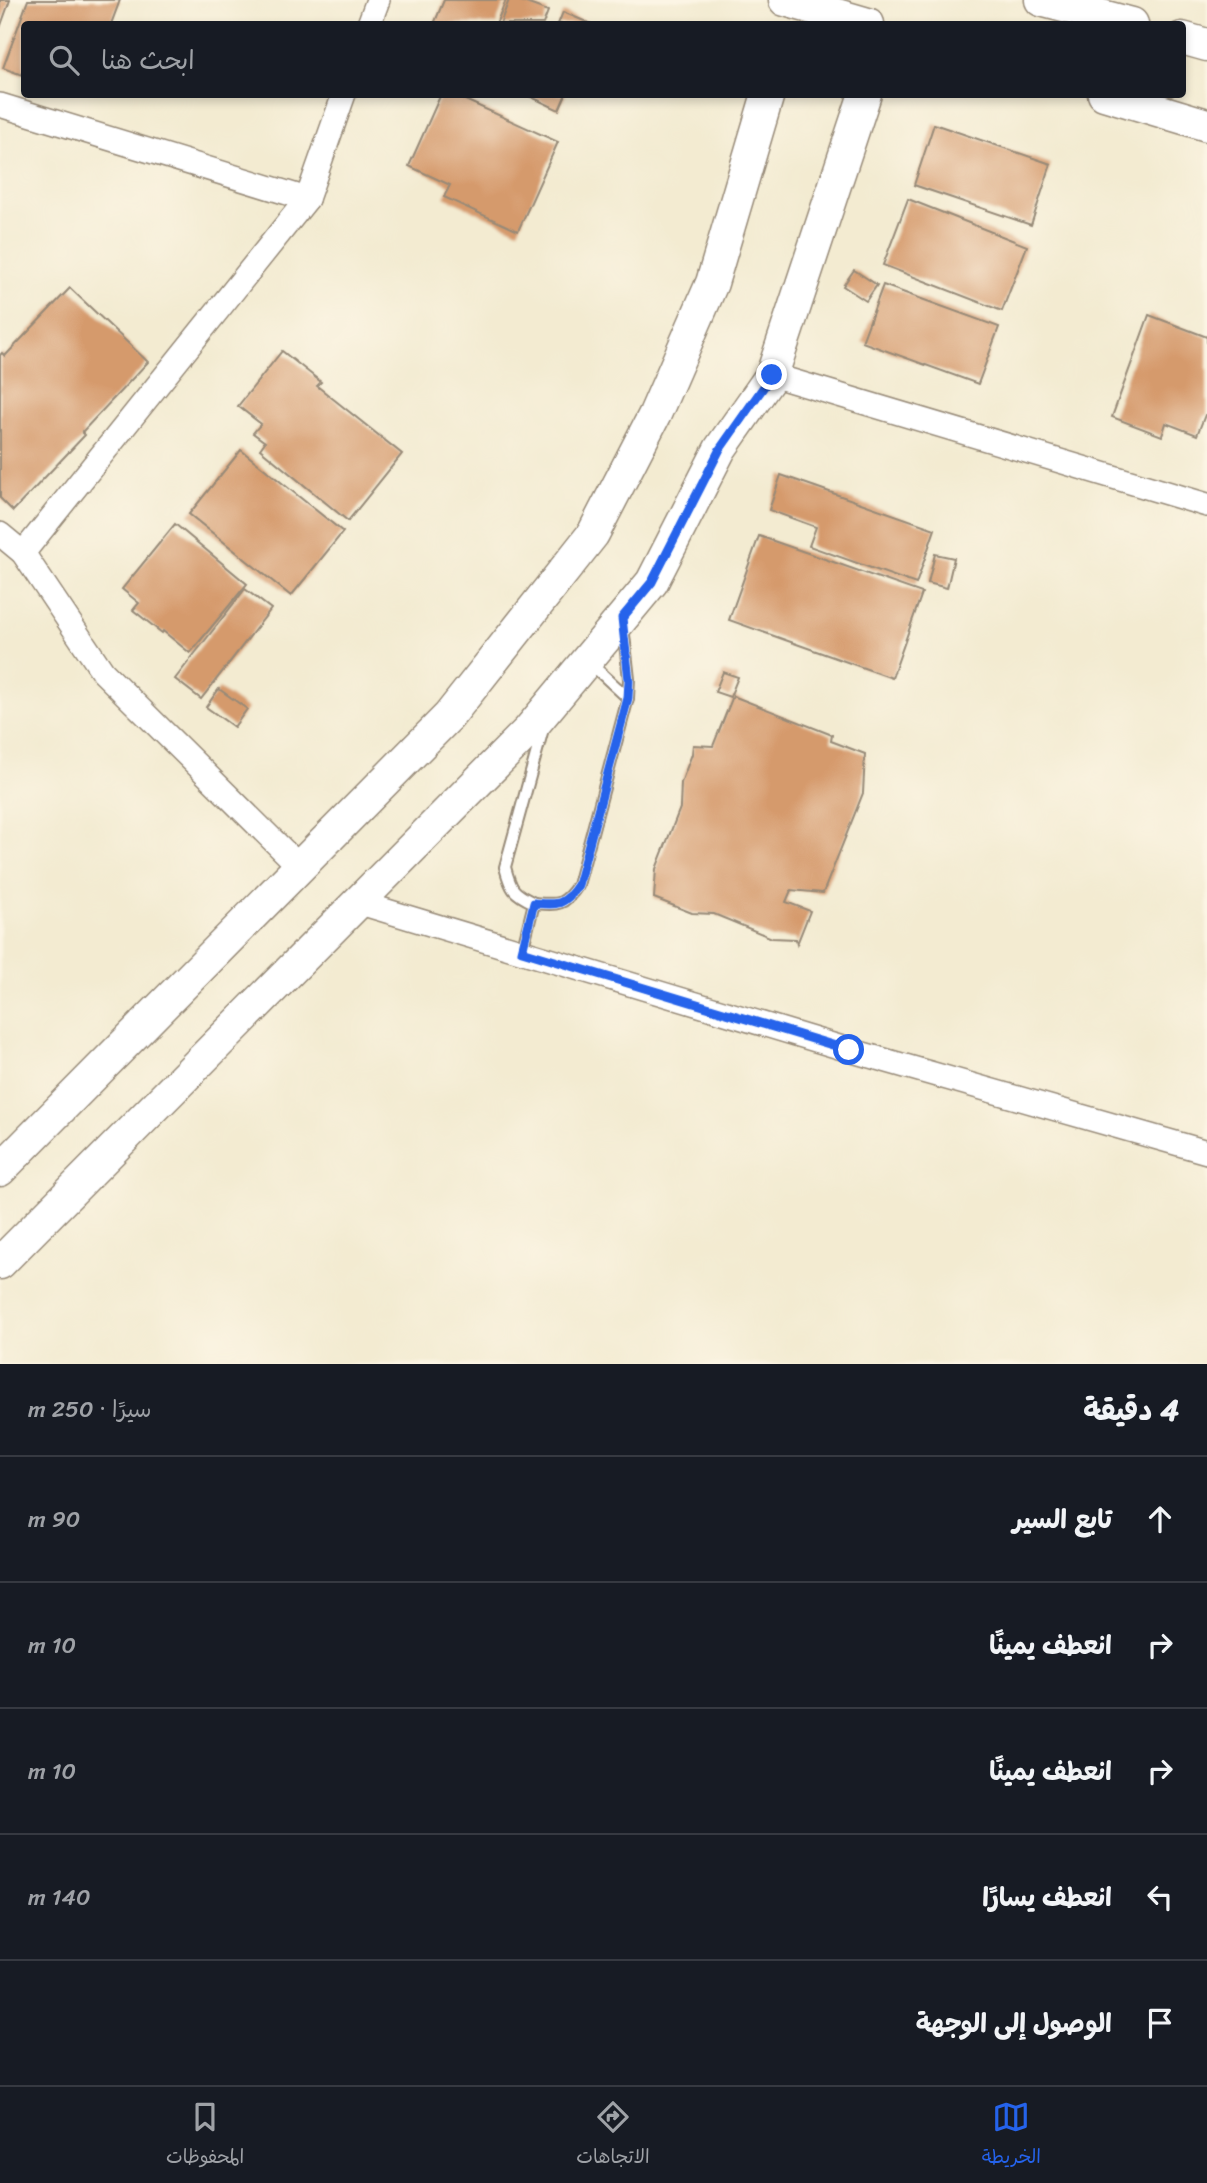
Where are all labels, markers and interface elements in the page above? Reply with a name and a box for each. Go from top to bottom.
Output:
search box [21,21,1186,98]
text: ابحث هنا [101,37,195,83]
icon: search [45,41,83,79]
route end [756,359,787,390]
route start [833,1034,864,1065]
text: 4 دقيقة [1083,1383,1179,1437]
text: سيرًا · 250 m [28,1389,152,1430]
text: تابع السير [1013,1496,1112,1542]
text: 90 m [28,1499,80,1540]
icon: ahead [1141,1500,1179,1538]
text: انعطف يمينًا [989,1622,1112,1668]
text: 10 m [28,1625,76,1666]
icon: right [1141,1626,1179,1664]
text: انعطف يمينًا [989,1748,1112,1794]
text: 10 m [28,1751,76,1792]
icon: right [1141,1752,1179,1790]
text: انعطف يسارًا [982,1874,1112,1920]
text: 140 m [28,1877,90,1918]
icon: left [1141,1878,1179,1916]
text: الوصول إلى الوجهة [916,2000,1112,2046]
icon: arrive [1141,2004,1179,2042]
tab: المحفوظات [166,2098,244,2173]
tab: الاتجاهات [576,2098,650,2173]
tab: الخريطة [982,2098,1041,2173]

